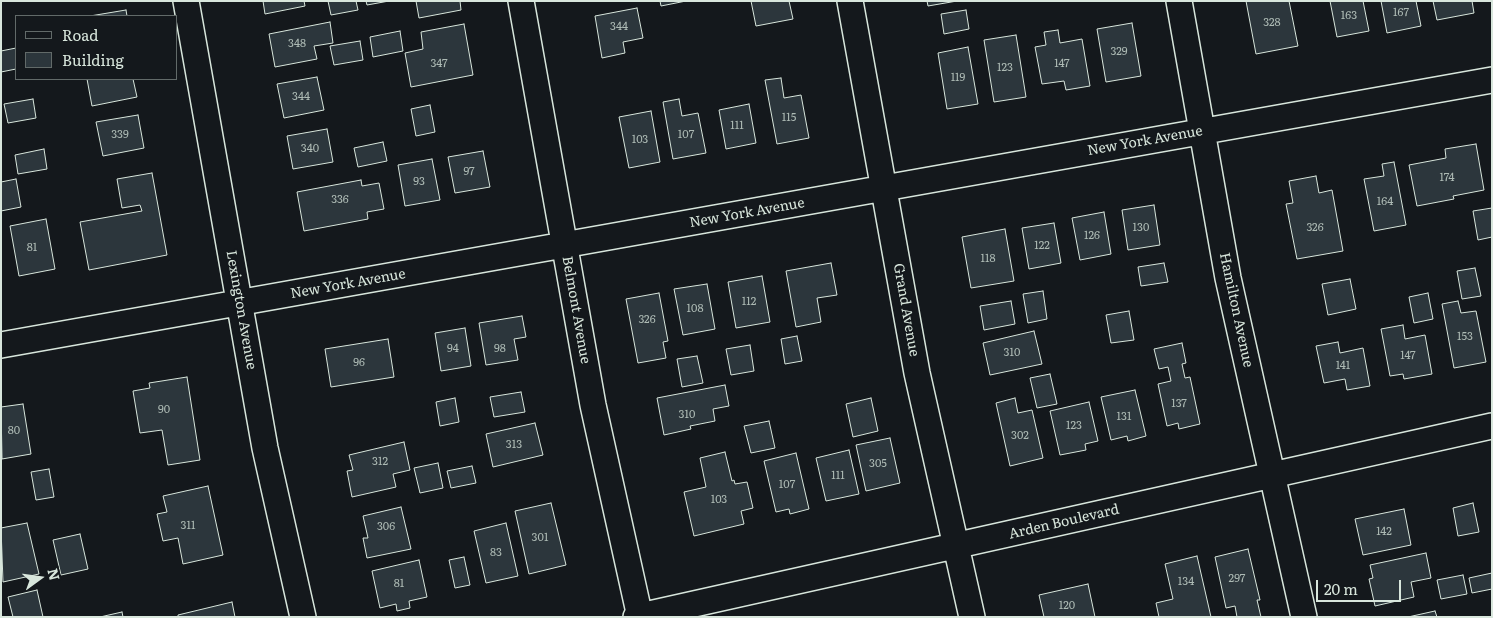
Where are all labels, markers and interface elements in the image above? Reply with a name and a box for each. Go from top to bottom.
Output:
house number: 167 [1393,6,1409,20]
house number: 163 [1341,9,1357,23]
legend [15,15,178,80]
house number: 328 [1263,16,1281,30]
house number: 344 [610,20,628,34]
text: Road [62,23,98,46]
house number: 348 [288,37,306,51]
house number: 329 [1111,45,1127,59]
text: Building [62,48,124,71]
house number: 347 [430,57,448,71]
house number: 147 [1054,57,1070,71]
house number: 123 [997,61,1013,75]
house number: 119 [951,71,965,85]
house number: 344 [292,90,310,104]
house number: 115 [782,111,796,125]
house number: 111 [730,119,744,133]
street label: New York Avenue [1086,123,1204,159]
house number: 339 [111,128,129,142]
house number: 107 [678,128,694,142]
house number: 103 [632,133,648,147]
house number: 340 [301,142,319,156]
house number: 97 [463,165,475,179]
house number: 174 [1439,171,1455,185]
house number: 93 [413,175,425,189]
house number: 336 [331,193,349,207]
street label: New York Avenue [688,195,806,231]
house number: 164 [1377,195,1393,209]
house number: 130 [1133,221,1149,235]
house number: 326 [1306,221,1324,235]
house number: 126 [1084,229,1100,243]
house number: 122 [1034,239,1050,253]
house number: 81 [27,241,37,255]
street label: Lexington Avenue [222,249,260,371]
street label: Hamilton Avenue [1216,251,1256,369]
house number: 118 [980,252,996,266]
street label: Belmont Avenue [558,255,594,365]
street label: Grand Avenue [890,262,922,358]
street label: New York Avenue [289,266,407,302]
house number: 112 [742,295,756,309]
house number: 108 [687,302,703,316]
house number: 326 [638,313,656,327]
house number: 153 [1457,330,1473,344]
house number: 94 [447,342,459,356]
house number: 98 [494,342,506,356]
house number: 310 [1004,346,1020,360]
house number: 147 [1400,349,1416,363]
house number: 96 [353,356,365,370]
house number: 141 [1336,359,1350,373]
house number: 137 [1171,397,1187,411]
house number: 90 [158,403,170,417]
house number: 310 [679,408,695,422]
house number: 131 [1117,410,1131,424]
house number: 123 [1066,419,1082,433]
house number: 80 [8,424,20,438]
house number: 302 [1011,429,1029,443]
house number: 313 [506,438,522,452]
house number: 312 [372,455,388,469]
house number: 305 [869,457,887,471]
house number: 111 [831,469,845,483]
house number: 107 [779,478,795,492]
house number: 103 [711,493,727,507]
street label: Arden Boulevard [1007,501,1121,543]
house number: 311 [181,519,195,533]
house number: 306 [377,520,395,534]
house number: 142 [1376,525,1392,539]
house number: 301 [532,531,548,545]
house number: 83 [490,546,502,560]
north arrow [15,553,65,603]
text: N [43,566,66,582]
scale bar [1318,570,1403,602]
house number: 297 [1229,572,1245,586]
house number: 134 [1178,575,1194,589]
house number: 81 [394,577,404,591]
text: 20 m [1324,577,1358,600]
house number: 120 [1059,599,1075,613]

